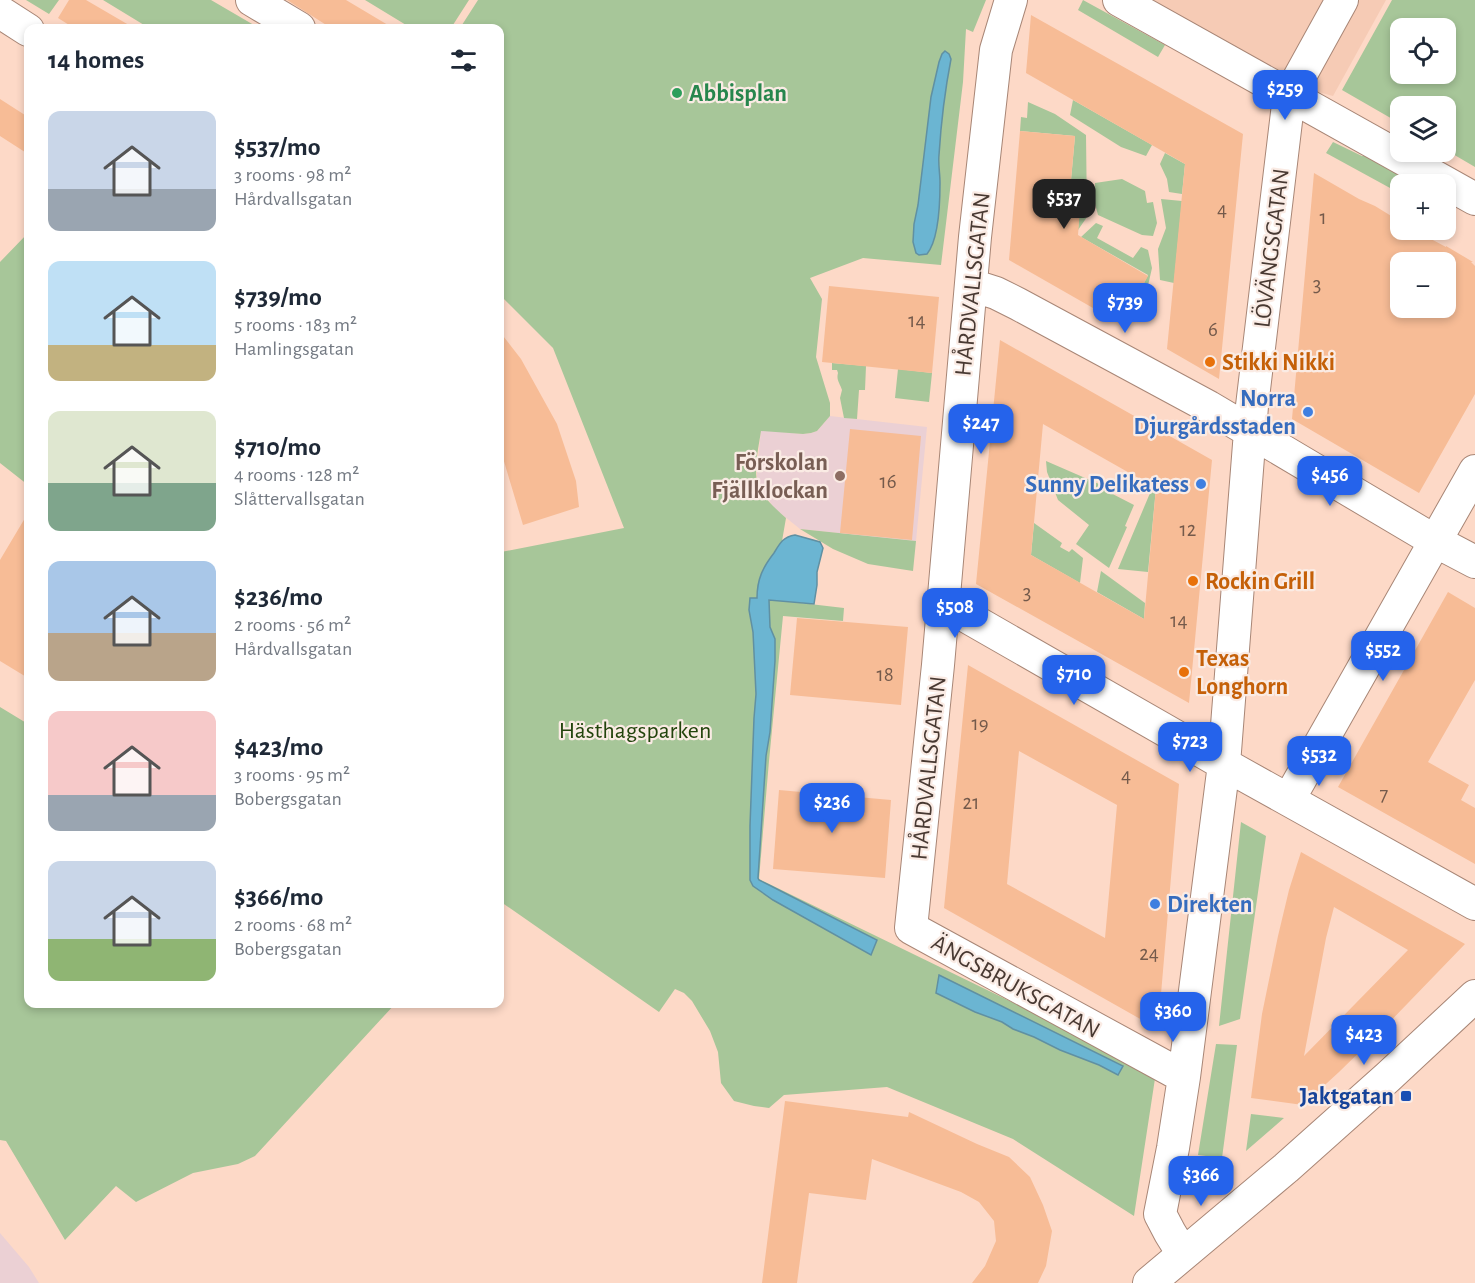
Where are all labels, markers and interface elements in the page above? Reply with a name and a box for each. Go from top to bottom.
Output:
map controls [1390,18,1456,318]
button: locate [1390,18,1456,84]
icon: filters [447,44,480,77]
text: 14 homes [48,47,144,73]
pin: $259 [1249,70,1321,121]
text: $259 [1267,79,1303,99]
place label: Abbisplan [689,82,787,106]
marker: Abbisplan [670,86,684,100]
button: layers [1390,96,1456,162]
text: $537/mo [234,134,321,160]
icon: home [96,135,168,207]
text: 3 rooms · 98 m² [234,165,351,185]
street label: LÖVÄNGSGATAN [1249,167,1294,329]
button: + [1390,174,1456,240]
pin: $537 [1028,179,1100,230]
text: $537 [1047,188,1081,208]
text: Hårdvallsgatan [234,189,352,209]
street label: HÅRDVALLSGATAN [949,191,995,377]
house number: 4 [1217,199,1227,220]
house number: 1 [1319,207,1327,228]
button: − [1390,252,1456,318]
house number: 3 [1313,274,1321,295]
pin: $739 [1089,283,1161,334]
text: $739/mo [234,284,322,310]
icon: home [96,285,168,357]
text: $739 [1107,292,1143,312]
house number: 14 [908,310,926,331]
text: 5 rooms · 183 m² [234,315,357,335]
house number: 6 [1208,319,1218,340]
text: Hamlingsgatan [234,339,354,359]
place label: Stikki Nikki [1222,351,1335,375]
marker: Stikki Nikki [1203,355,1217,369]
place label: Norra Djurgårdsstaden [1133,387,1296,439]
pin: $247 [945,404,1017,455]
marker: Norra Djurgårdsstaden [1301,405,1315,419]
text: $247 [962,413,1000,433]
text: $710/mo [234,434,321,460]
icon: home [96,435,168,507]
place label: Förskolan Fjällklockan [711,451,828,503]
pin: $456 [1294,456,1366,507]
text: 4 rooms · 128 m² [234,465,359,485]
text: $456 [1311,465,1349,485]
marker: Förskolan Fjällklockan [833,469,847,483]
house number: 16 [879,471,897,492]
place label: Sunny Delikatess [1025,473,1189,497]
marker: Sunny Delikatess [1194,477,1208,491]
text: Slåttervallsgatan [234,489,365,509]
house number: 12 [1180,519,1196,540]
place label: Rockin Grill [1205,570,1315,594]
marker: Rockin Grill [1186,574,1200,588]
house number: 3 [1023,582,1031,603]
text: $236/mo [234,584,323,610]
icon: home [96,585,168,657]
pin: $508 [919,588,991,639]
text: $508 [936,597,974,617]
house number: 14 [1170,610,1188,631]
text: 2 rooms · 56 m² [234,615,351,635]
pin: $552 [1347,631,1419,682]
text: Hårdvallsgatan [234,639,352,659]
text: $552 [1365,640,1401,660]
place label: Texas Longhorn [1196,647,1288,699]
pin: $710 [1038,655,1110,706]
house number: 18 [876,664,894,685]
text: $710 [1056,664,1092,684]
marker: Texas Longhorn [1177,665,1191,679]
street label: HÅRDVALLSGATAN [905,675,951,861]
house number: 19 [971,713,989,734]
park label: Hästhagsparken [559,719,711,743]
pin: $723 [1154,722,1226,773]
text: $723 [1172,731,1208,751]
text: $423/mo [234,734,323,760]
icon: home [96,735,168,807]
pin: $532 [1283,736,1355,787]
text: $532 [1301,745,1337,765]
text: 3 rooms · 95 m² [234,765,350,785]
house number: 4 [1121,765,1131,786]
pin: $236 [796,783,868,834]
house number: 7 [1380,784,1389,805]
text: Bobergsgatan [234,789,342,809]
text: $236 [814,792,850,812]
house number: 21 [963,792,979,813]
text: $366/mo [234,884,323,910]
icon: home [96,885,168,957]
place label: Direkten [1167,893,1252,917]
marker: Direkten [1148,897,1162,911]
text: 2 rooms · 68 m² [234,915,352,935]
street label: ÄNGSBRUKSGATAN [927,930,1104,1043]
text: Bobergsgatan [234,939,342,959]
house number: 24 [1139,943,1159,964]
pin: $360 [1137,992,1209,1043]
text: $360 [1154,1001,1192,1021]
pin: $423 [1328,1015,1400,1066]
text: $423 [1345,1024,1383,1044]
place label: Jaktgatan [1300,1085,1394,1109]
marker: Jaktgatan [1399,1089,1413,1103]
pin: $366 [1165,1156,1237,1207]
text: $366 [1183,1165,1219,1185]

